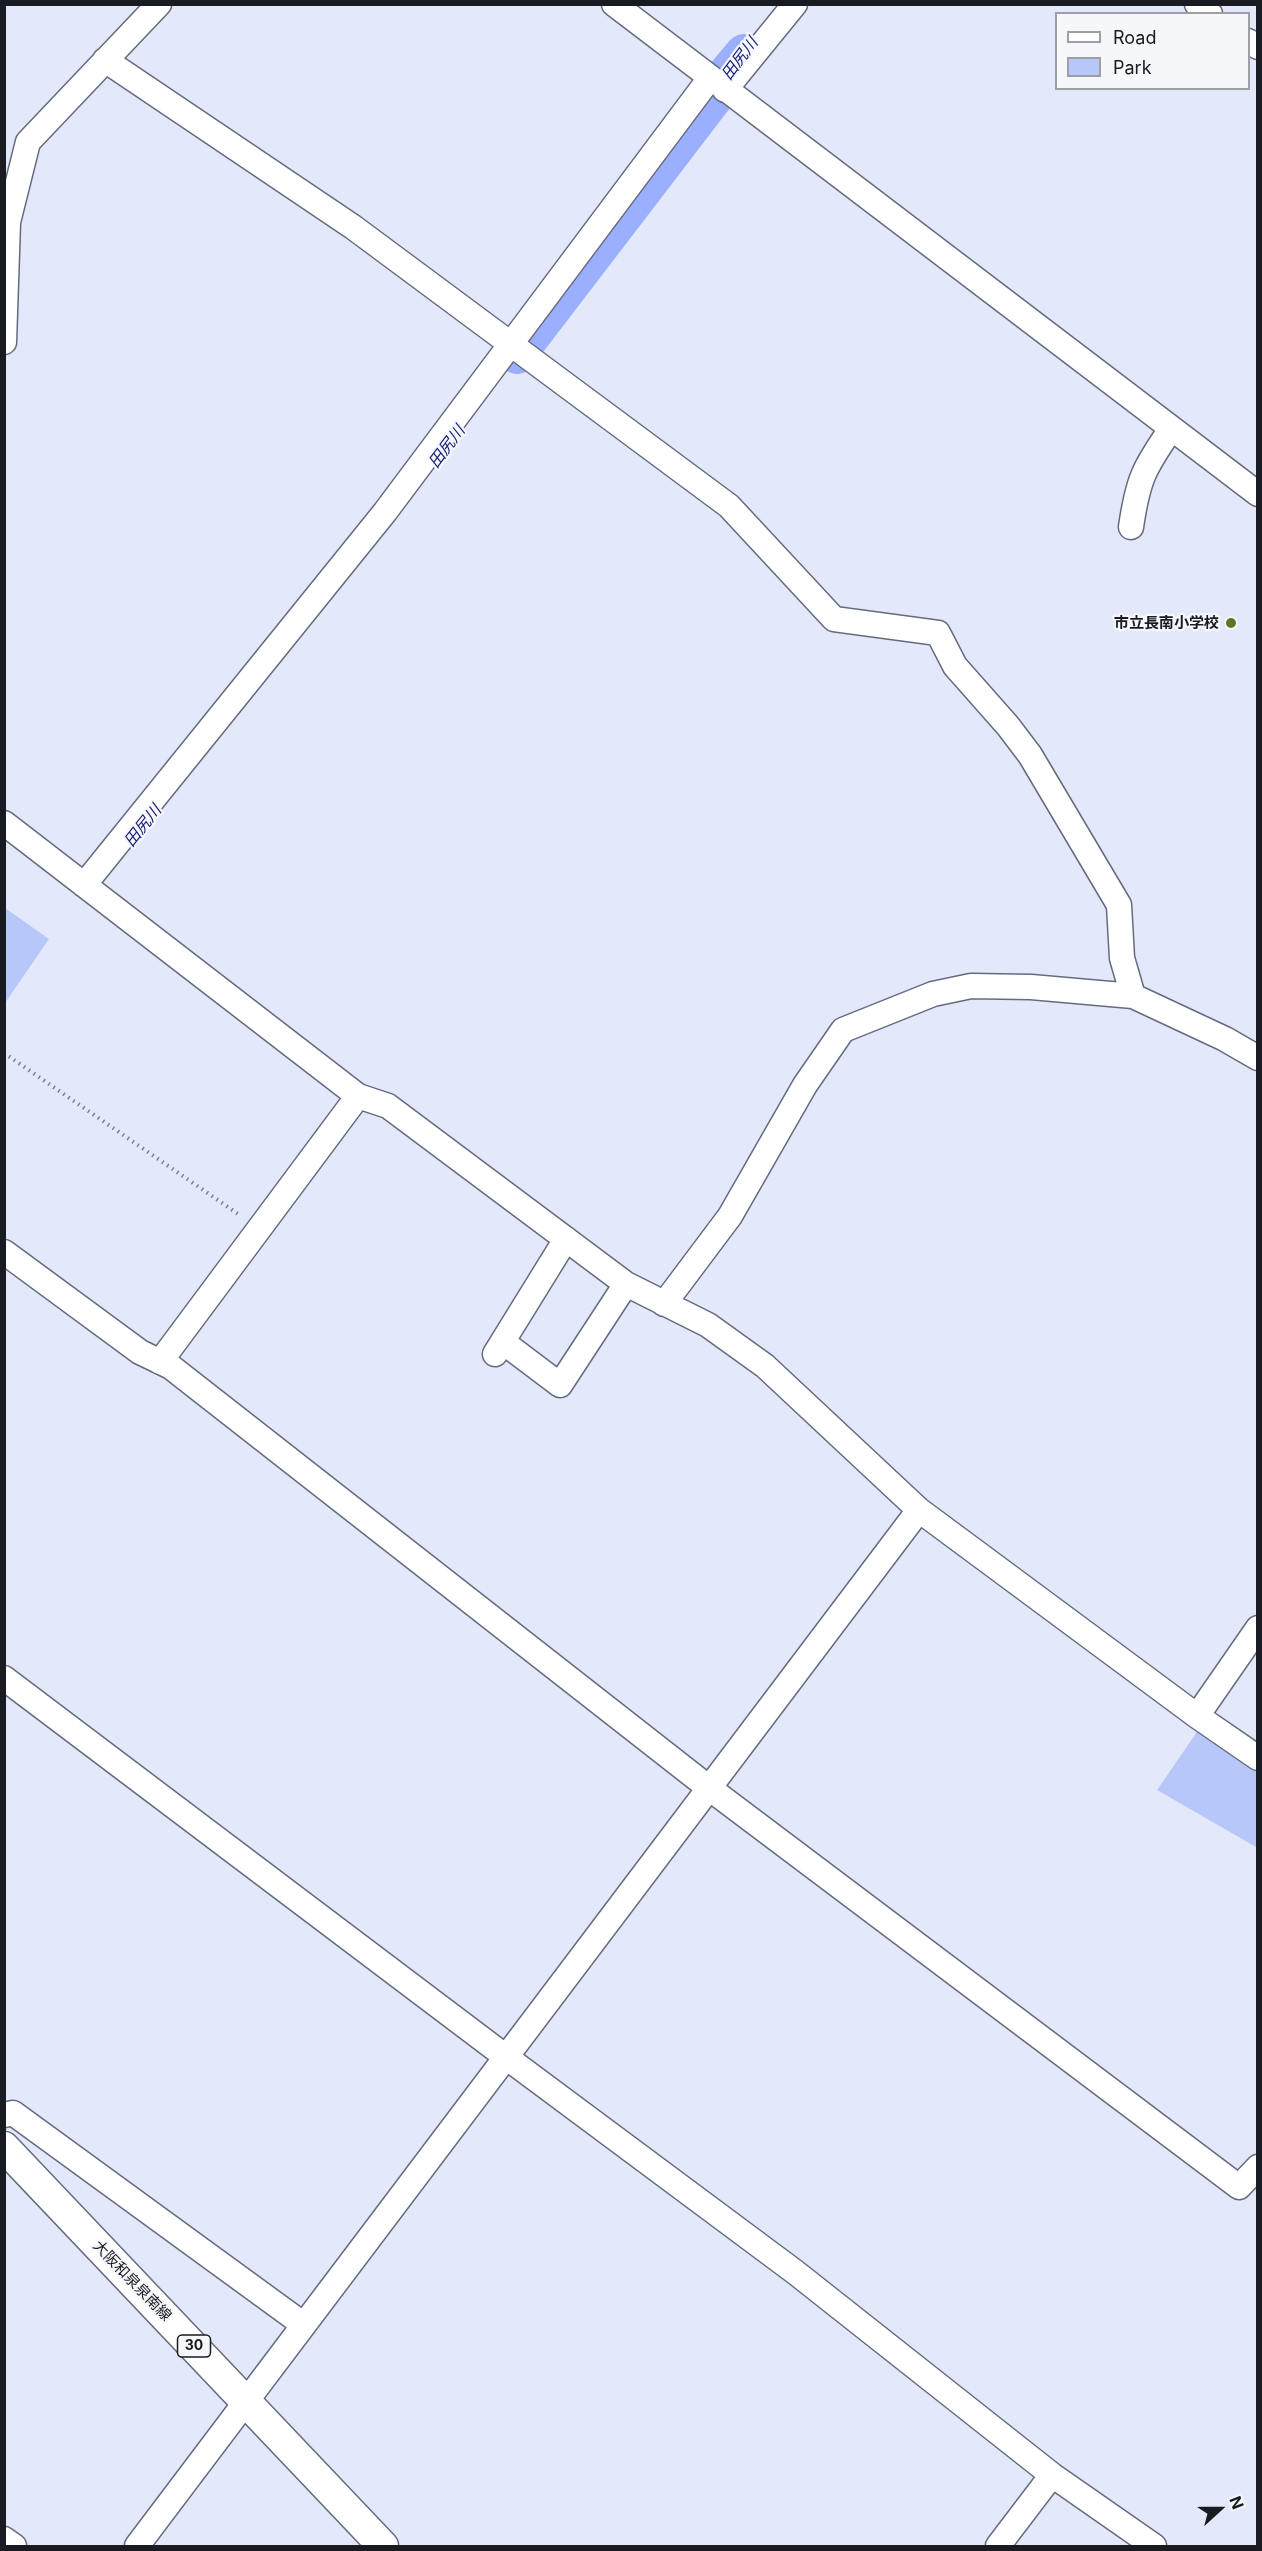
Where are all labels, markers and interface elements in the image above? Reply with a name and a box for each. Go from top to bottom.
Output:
legend [1055,12,1250,90]
text: Road [1113,27,1156,48]
water label: 田尻川 [718,34,762,84]
text: Park [1113,57,1152,78]
water label: 田尻川 [425,422,469,472]
place label: 市立長南小学校 [1114,614,1219,632]
marker: 市立長南小学校 [1224,616,1238,630]
water label: 田尻川 [120,801,166,851]
street label: 大阪和泉泉南線 [89,2237,175,2325]
road number: 30 [178,2335,210,2357]
north arrow [1190,2479,1250,2539]
text: N [1225,2493,1248,2512]

